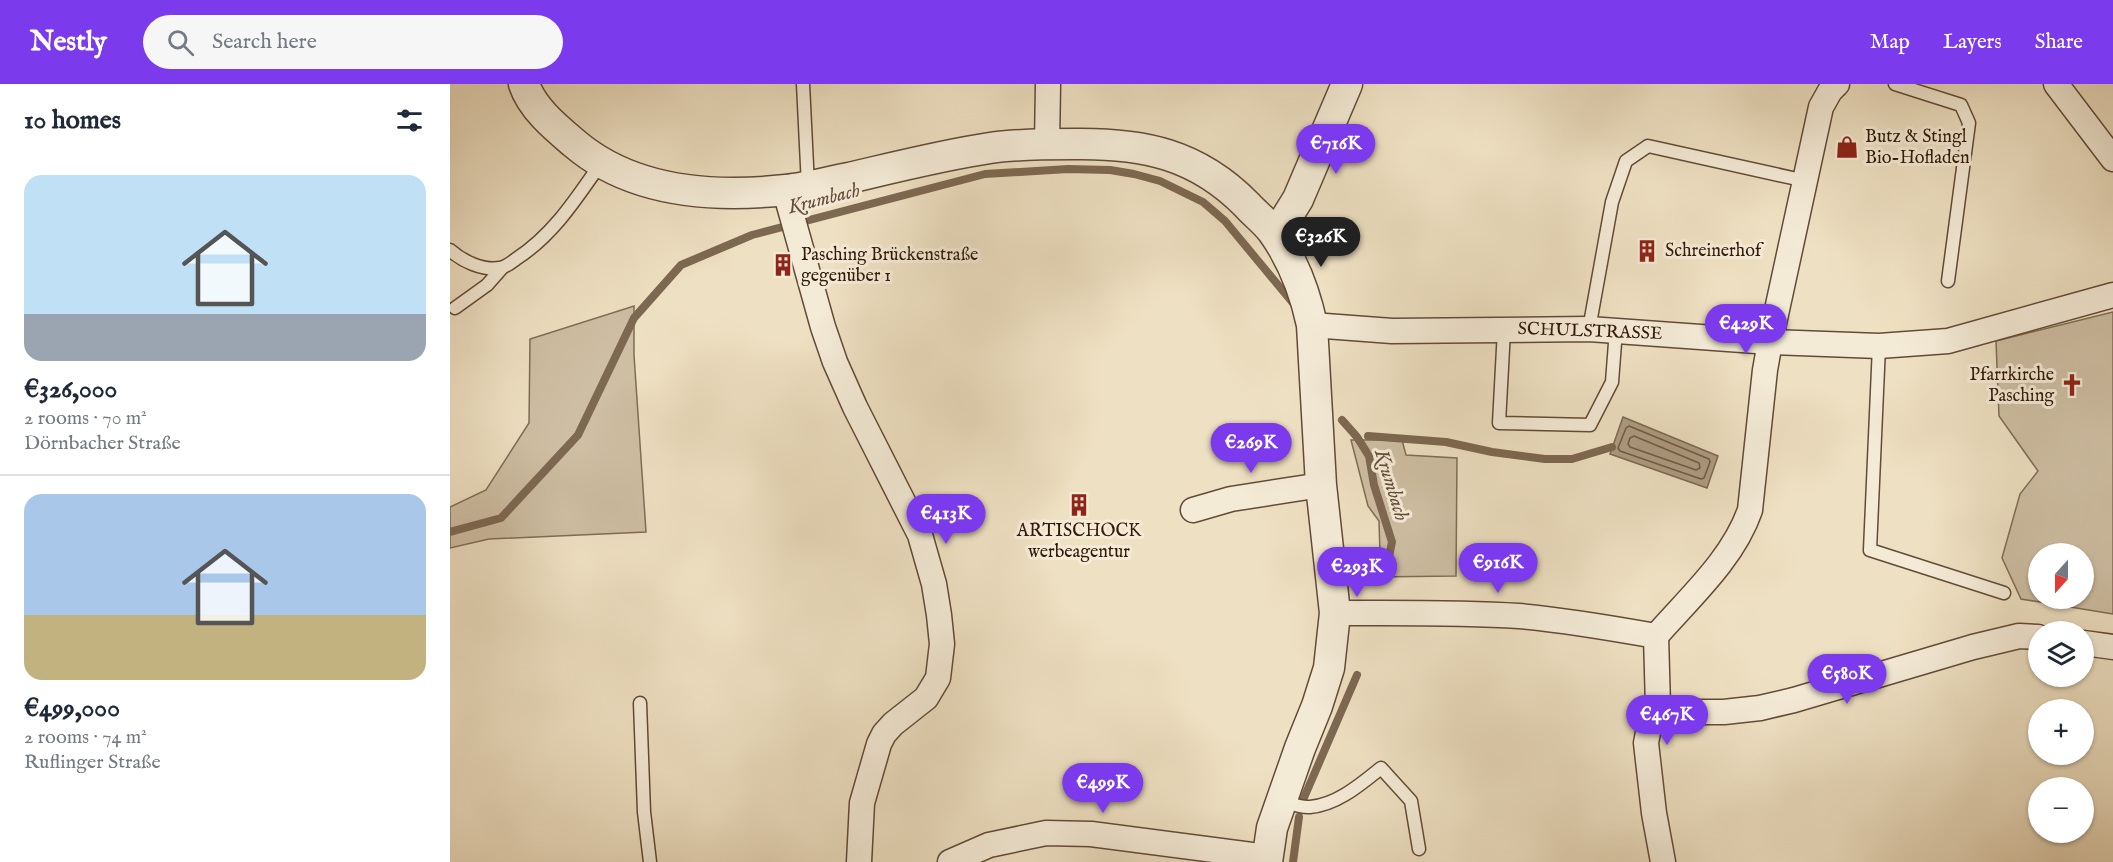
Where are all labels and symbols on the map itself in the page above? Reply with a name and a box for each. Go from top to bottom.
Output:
pin: €716K [1294,124,1378,175]
place label: Butz & Stingl Bio-Hofladen [1865,126,1970,170]
shop icon: Butz & Stingl Bio-Hofladen [1834,134,1860,160]
water label: Krumbach [784,178,863,220]
pin: €326K [1279,217,1363,268]
building icon: Schreinerhof [1634,238,1660,264]
place label: Schreinerhof [1665,240,1765,263]
place label: Pasching Brückenstraße gegenüber 1 [801,244,978,288]
building icon: Pasching Brückenstraße gegenüber 1 [770,252,796,278]
pin: €429K [1704,304,1788,355]
street label: SCHULSTRASSE [1517,318,1663,346]
place label: Pfarrkirche Pasching [1970,364,2054,408]
church icon: Pfarrkirche Pasching [2059,372,2085,398]
pin: €269K [1209,423,1293,474]
water label: Krumbach [1368,445,1414,524]
building icon: ARTISCHOCK werbeagentur [1066,492,1092,518]
pin: €413K [904,494,988,545]
place label: ARTISCHOCK werbeagentur [1016,520,1142,564]
pin: €916K [1456,543,1540,594]
north arrow [2028,543,2094,609]
pin: €293K [1315,547,1399,598]
pin: €580K [1805,654,1889,705]
pin: €467K [1625,695,1709,746]
pin: €499K [1061,763,1145,814]

